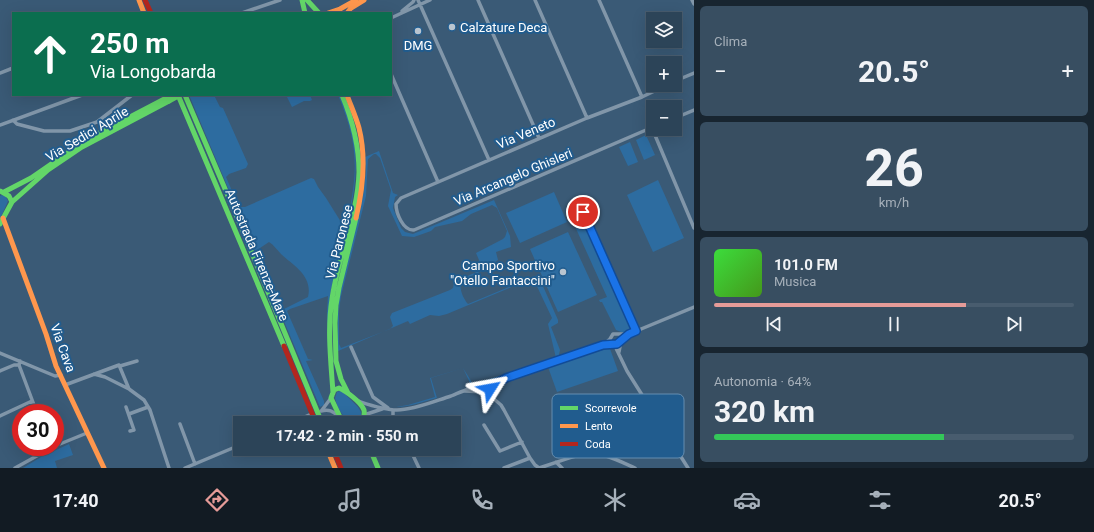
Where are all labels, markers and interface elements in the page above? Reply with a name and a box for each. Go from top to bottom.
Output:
map controls [646,12,682,136]
button: layers [646,12,682,48]
place label: Calzature Deca [460,20,547,35]
marker: Calzature Deca [447,22,457,32]
marker: DMG [413,26,423,36]
text: 250 m [90,27,169,60]
icon: ahead [24,28,76,80]
text: Clima [714,34,747,49]
place label: DMG [404,38,432,53]
text: 20.5° [858,54,930,89]
button: + [646,56,682,92]
text: − [714,59,727,84]
text: + [1062,59,1074,84]
text: Via Longobarda [90,61,216,82]
button: − [646,100,682,136]
street label: Via Sedici Aprile [43,103,131,164]
street label: Via Veneto [494,114,558,152]
text: 26 [864,138,924,199]
street label: Via Arcangelo Ghisleri [452,145,574,209]
street label: Autostrada Firenze-Mare [222,187,292,323]
pin [566,195,600,229]
text: km/h [879,195,909,210]
icon: arrive [572,201,594,223]
street label: Via Paronese [322,203,356,281]
text: 101.0 FM [774,256,838,274]
place label: Campo Sportivo "Otello Fantaccini" [450,258,555,288]
marker: Campo Sportivo "Otello Fantaccini" [558,267,568,277]
text: Musica [774,274,816,289]
icon: previous [763,313,785,335]
icon: pause [883,313,905,335]
icon: next [1003,313,1025,335]
street label: Via Cava [47,322,79,374]
position arrow [469,368,511,410]
text: Autonomia · 64% [714,374,811,389]
legend [552,394,684,458]
text: 320 km [714,394,815,429]
text: Scorrevole [585,402,637,415]
speed limit sign: 30 [12,404,64,456]
text: Lento [585,420,613,433]
text: 17:42 · 2 min · 550 m [276,427,418,445]
text: Coda [585,438,611,451]
icon: directions [203,486,231,514]
icon: music [336,486,364,514]
icon: phone [468,486,496,514]
icon: climate [601,486,629,514]
icon: car [733,486,761,514]
icon: filters [866,486,894,514]
text: 17:40 [52,490,99,511]
text: 20.5° [998,490,1042,511]

